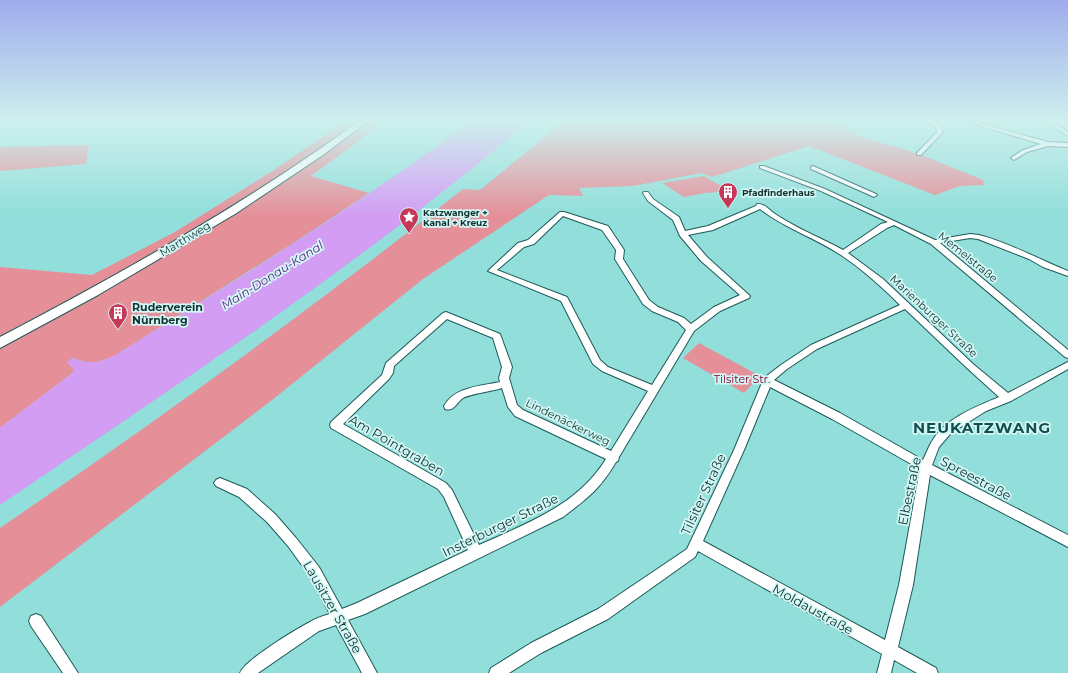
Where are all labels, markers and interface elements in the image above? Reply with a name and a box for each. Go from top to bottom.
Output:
building icon: Pfadfinderhaus [717,181,739,209]
place label: Pfadfinderhaus [742,187,815,198]
place icon: Katzwanger + Kanal + Kreuz [398,206,420,234]
place label: Katzwanger + Kanal + Kreuz [423,207,488,228]
street label: Marthweg [157,218,213,260]
street label: Memelstraße [935,229,1001,286]
water label: Main-Donau-Kanal [218,237,327,313]
street label: Marienburger Straße [887,272,981,360]
place label: Ruderverein Nürnberg [132,300,203,327]
building icon: Ruderverein Nürnberg [107,302,129,330]
park label: Tilsiter Str. [714,372,770,386]
street label: Lindenäckerweg [523,395,613,449]
street label: Am Pointgraben [346,411,448,479]
district label: NEUKATZWANG [913,418,1051,437]
street label: Tilsiter Straße [677,451,729,537]
street label: Spreestraße [938,453,1014,503]
street label: Elbestraße [894,455,924,527]
street label: Insterburger Straße [439,490,561,560]
street label: Lausitzer Straße [300,558,366,656]
street label: Moldaustraße [770,580,856,638]

